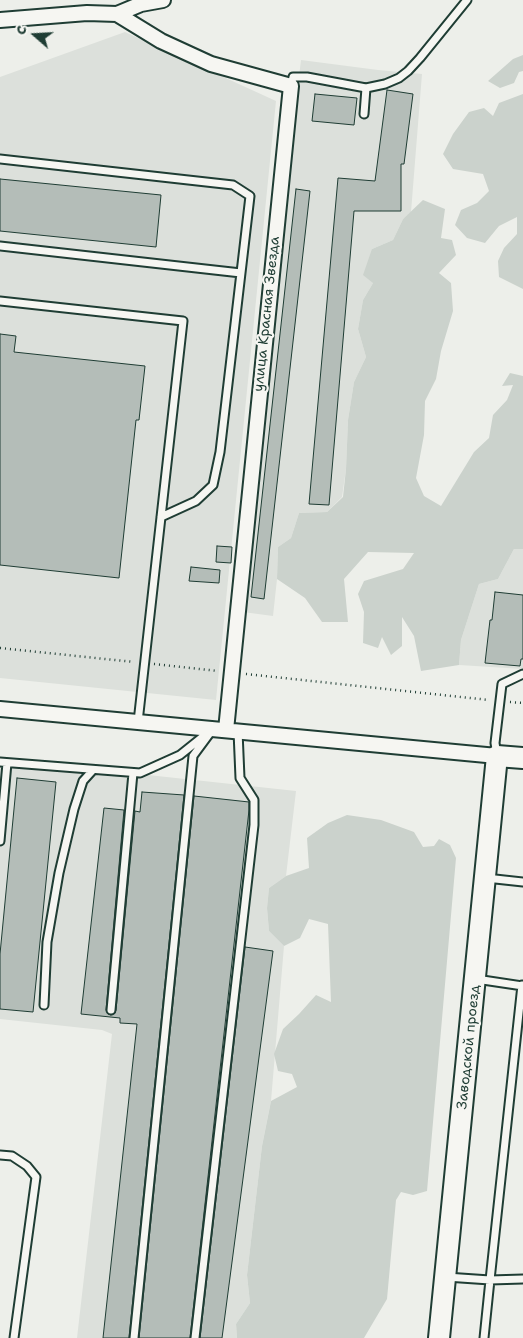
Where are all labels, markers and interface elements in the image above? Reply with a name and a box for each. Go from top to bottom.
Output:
north arrow [10,10,60,60]
text: С [11,23,31,37]
street label: улица Красная Звезда [250,235,284,393]
street label: Заводской проезд [454,984,484,1110]

